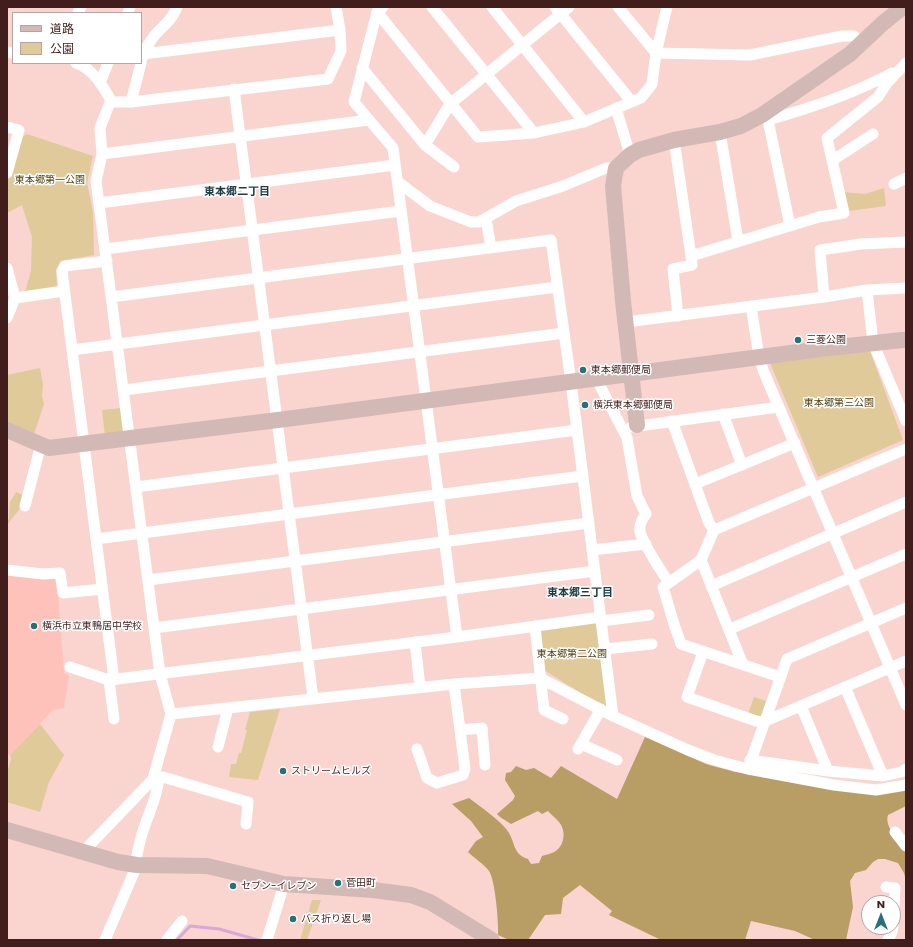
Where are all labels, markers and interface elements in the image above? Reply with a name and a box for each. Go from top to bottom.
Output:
legend [12,12,142,64]
text: 道路 [50,20,74,37]
text: 公園 [50,40,74,57]
park label: 東本郷第一公園 [15,174,85,186]
district label: 東本郷二丁目 [204,185,270,199]
place label: 三菱公園 [806,334,846,346]
marker: 三菱公園 [793,335,803,345]
place label: 東本郷郵便局 [591,364,651,376]
marker: 東本郷郵便局 [578,365,588,375]
park label: 東本郷第三公園 [804,397,874,409]
place label: 横浜東本郷郵便局 [593,399,673,411]
marker: 横浜東本郷郵便局 [580,400,590,410]
district label: 東本郷三丁目 [547,586,613,600]
place label: 横浜市立東鴨居中学校 [42,620,142,632]
marker: 横浜市立東鴨居中学校 [29,621,39,631]
park label: 東本郷第二公園 [537,648,607,660]
place label: ストリームヒルズ [291,765,371,777]
marker: ストリームヒルズ [278,766,288,776]
place label: 菅田町 [346,877,376,889]
marker: 菅田町 [333,878,343,888]
place label: セブン-イレブン [241,880,317,892]
marker: セブン-イレブン [228,881,238,891]
north arrow [861,895,901,935]
text: N [877,896,885,912]
place label: バス折り返し場 [301,913,371,925]
marker: バス折り返し場 [288,914,298,924]

